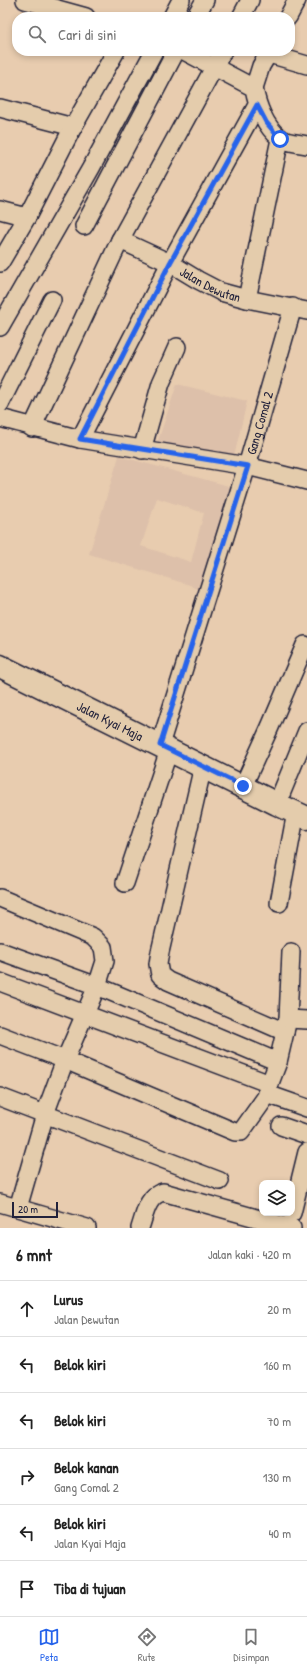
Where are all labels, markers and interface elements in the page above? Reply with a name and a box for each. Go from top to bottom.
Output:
search box [12,12,295,56]
icon: search [26,23,48,45]
text: Cari di sini [58,24,117,45]
route start [271,130,289,148]
street label: Jalan Dewutan [177,262,243,306]
street label: Gang Comal 2 [242,389,277,457]
street label: Jalan Kyai Maja [74,697,146,745]
route end [234,777,252,795]
map controls [259,1180,295,1216]
button: layers [259,1180,295,1216]
scale bar [12,1200,58,1219]
text: 20 m [18,1202,38,1216]
text: 6 mnt [16,1243,52,1266]
text: Jalan kaki · 420 m [208,1245,291,1263]
text: Lurus [54,1289,83,1310]
icon: ahead [16,1298,38,1320]
text: 20 m [267,1300,291,1318]
text: Jalan Dewutan [54,1310,119,1328]
icon: left [16,1354,38,1376]
text: Belok kiri [54,1354,106,1375]
text: 160 m [263,1356,291,1374]
icon: left [16,1410,38,1432]
text: Belok kiri [54,1410,106,1431]
text: 70 m [267,1412,291,1430]
text: Belok kanan [54,1457,119,1478]
icon: right [16,1466,38,1488]
text: 130 m [263,1468,291,1486]
text: Gang Comal 2 [54,1478,119,1496]
text: Belok kiri [54,1513,106,1534]
icon: left [16,1522,38,1544]
text: 40 m [268,1524,291,1542]
text: Jalan Kyai Maja [54,1534,126,1552]
icon: arrive [16,1578,38,1600]
text: Tiba di tujuan [54,1578,126,1599]
tab: Peta [38,1626,60,1664]
tab: Rute [136,1626,158,1664]
tab: Disimpan [233,1626,269,1664]

